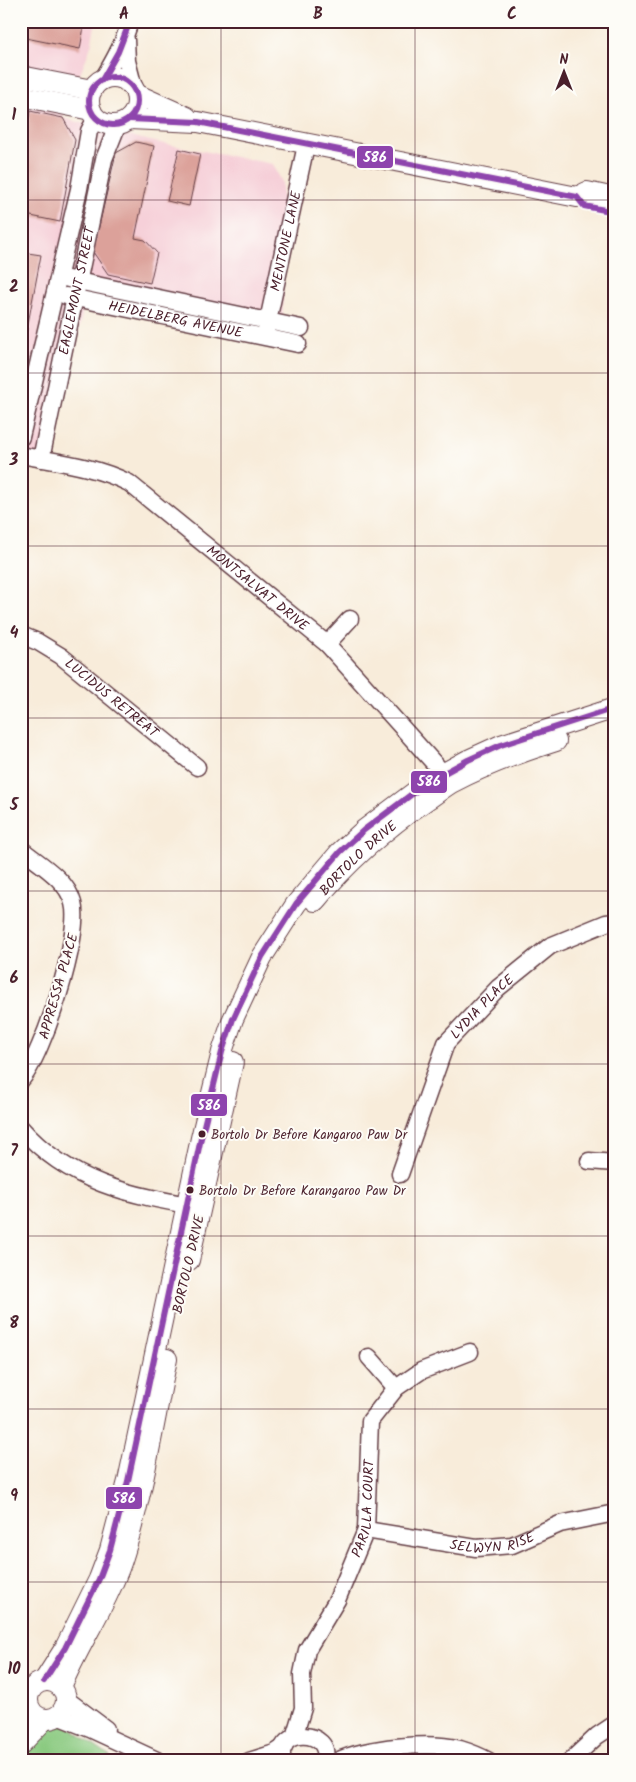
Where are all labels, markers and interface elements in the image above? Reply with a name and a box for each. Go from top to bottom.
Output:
text: A [119,2,129,27]
text: B [313,2,323,27]
text: C [507,2,517,27]
north arrow [538,48,588,98]
text: N [560,49,569,71]
text: 1 [12,103,17,128]
line badge: 586 [356,145,394,169]
text: 586 [363,147,387,169]
street label: MENTONE LANE [265,188,308,293]
street label: EAGLEMONT STREET [53,223,102,357]
text: 2 [9,275,19,300]
street label: HEIDELBERG AVENUE [106,295,245,344]
text: 3 [9,448,19,473]
street label: MONTSALVAT DRIVE [201,540,314,637]
text: 4 [10,621,19,646]
street label: LUCIDUS RETREAT [60,653,164,744]
line badge: 586 [410,770,448,794]
text: 586 [417,771,441,793]
text: 5 [9,793,20,818]
street label: BORTOLO DRIVE [314,815,403,901]
street label: APPRESSA PLACE [33,930,85,1042]
text: 6 [10,966,19,991]
street label: LYDIA PLACE [445,969,520,1044]
line badge: 586 [190,1093,228,1117]
text: 586 [197,1095,221,1117]
place label: Bortolo Dr Before Kangaroo Paw Dr [211,1125,408,1146]
marker: Bortolo Dr Before Kangaroo Paw Dr [197,1129,207,1139]
text: 7 [10,1139,18,1164]
place label: Bortolo Dr Before Karangaroo Paw Dr [199,1181,406,1202]
marker: Bortolo Dr Before Karangaroo Paw Dr [185,1185,195,1195]
street label: BORTOLO DRIVE [167,1212,211,1316]
text: 8 [9,1311,19,1336]
street label: PARILLA COURT [346,1458,381,1561]
text: 9 [10,1484,18,1509]
line badge: 586 [105,1486,143,1510]
text: 586 [112,1488,136,1510]
street label: SELWYN RISE [448,1526,539,1560]
text: 10 [7,1657,21,1682]

